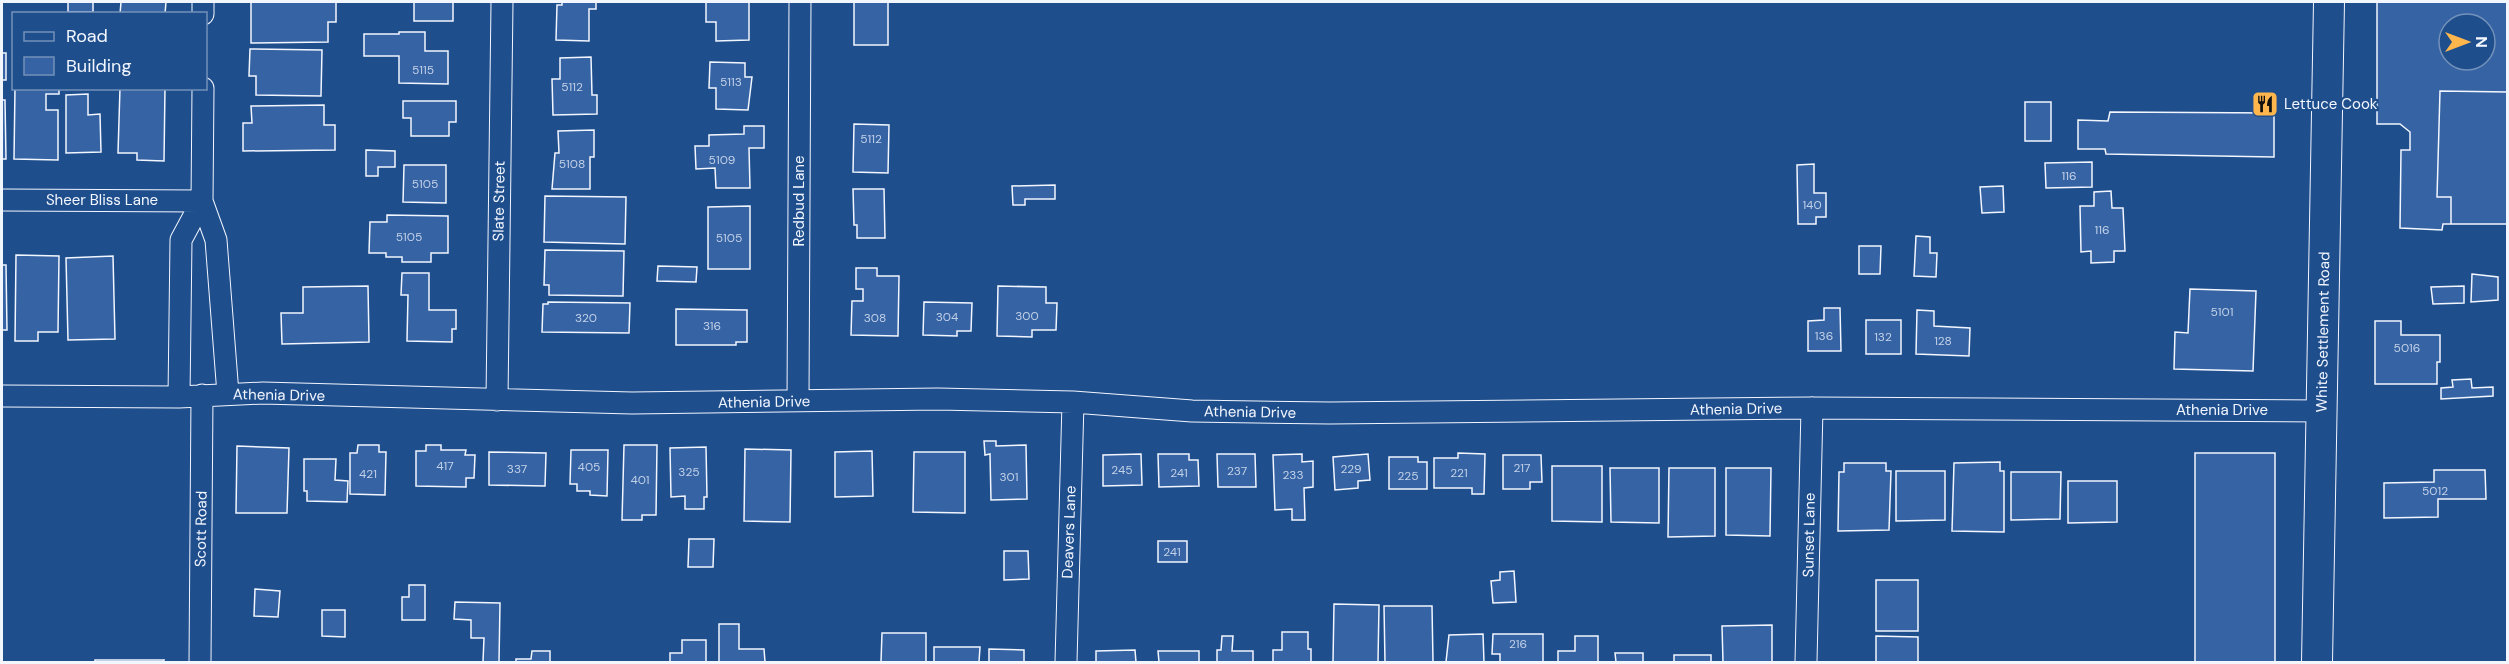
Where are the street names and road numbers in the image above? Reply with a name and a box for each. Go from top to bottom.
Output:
street label: Redbud Lane [789,156,809,246]
street label: Slate Street [488,160,510,242]
street label: Sheer Bliss Lane [46,190,158,210]
street label: White Settlement Road [2312,251,2334,413]
street label: Athenia Drive [233,384,325,406]
street label: Athenia Drive [718,391,810,413]
street label: Athenia Drive [1690,398,1782,420]
street label: Athenia Drive [2176,400,2268,420]
street label: Athenia Drive [1204,401,1296,423]
street label: Deavers Lane [1057,485,1081,579]
street label: Scott Road [190,491,212,567]
street label: Sunset Lane [1798,492,1820,578]

